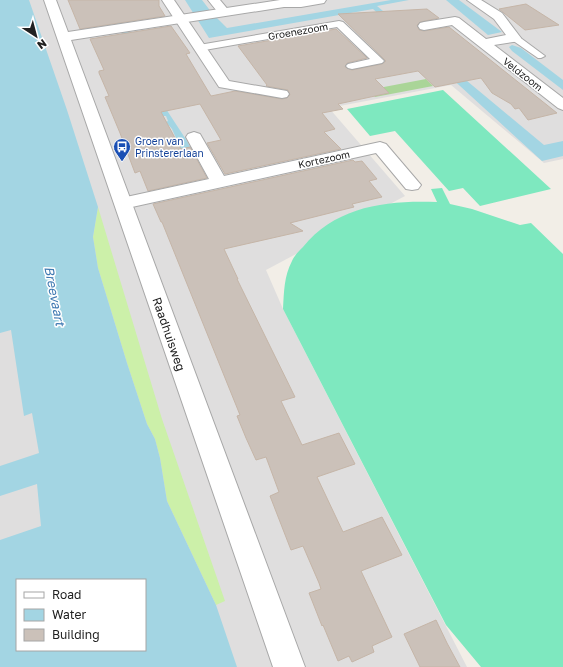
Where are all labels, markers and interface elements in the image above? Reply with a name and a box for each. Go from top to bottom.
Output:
north arrow [16,16,56,56]
street label: Groenezoom [267,20,329,42]
text: N [35,37,49,52]
street label: Veldzoom [501,55,545,93]
place label: Groen van Prinstererlaan [135,135,204,159]
bus stop icon: Groen van Prinstererlaan [112,137,132,162]
street label: Kortezoom [297,148,351,170]
water label: Breevaart [41,265,69,329]
street label: Raadhuisweg [149,295,189,373]
legend [16,579,146,651]
text: Road [52,587,81,602]
text: Water [52,607,86,622]
text: Building [52,627,100,642]

